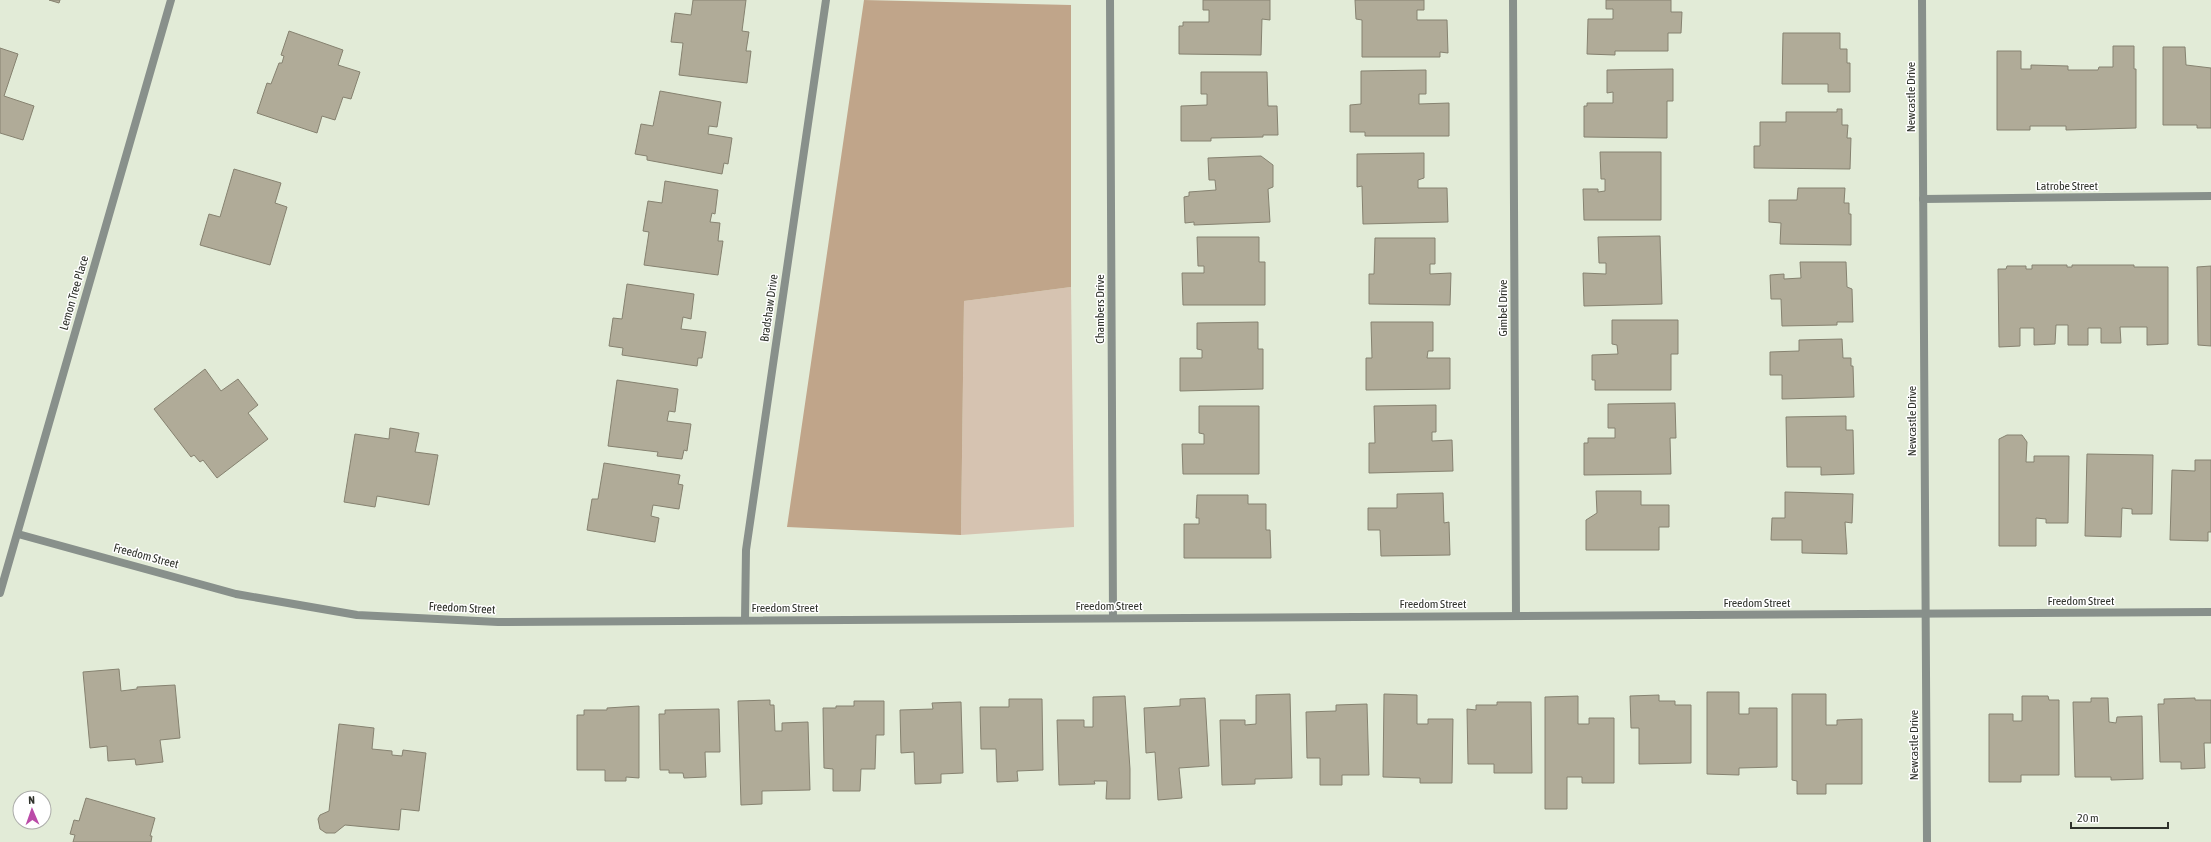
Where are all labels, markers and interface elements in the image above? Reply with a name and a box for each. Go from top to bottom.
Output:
street label: Newcastle Drive [1904,62,1918,132]
street label: Latrobe Street [2036,179,2099,193]
street label: Lemon Tree Place [57,254,91,332]
street label: Bradshaw Drive [757,273,781,343]
street label: Chambers Drive [1093,274,1107,344]
street label: Gimbel Drive [1496,279,1510,337]
street label: Newcastle Drive [1905,386,1919,456]
street label: Freedom Street [112,541,181,572]
street label: Freedom Street [2048,594,2115,608]
street label: Freedom Street [1724,596,1791,610]
street label: Freedom Street [1400,597,1467,611]
street label: Freedom Street [428,599,496,617]
street label: Freedom Street [1076,599,1143,613]
street label: Freedom Street [752,601,819,615]
street label: Newcastle Drive [1907,710,1921,780]
north arrow [12,790,52,830]
text: N [28,794,35,806]
scale bar [2071,804,2168,830]
text: 20 m [2077,811,2099,825]

